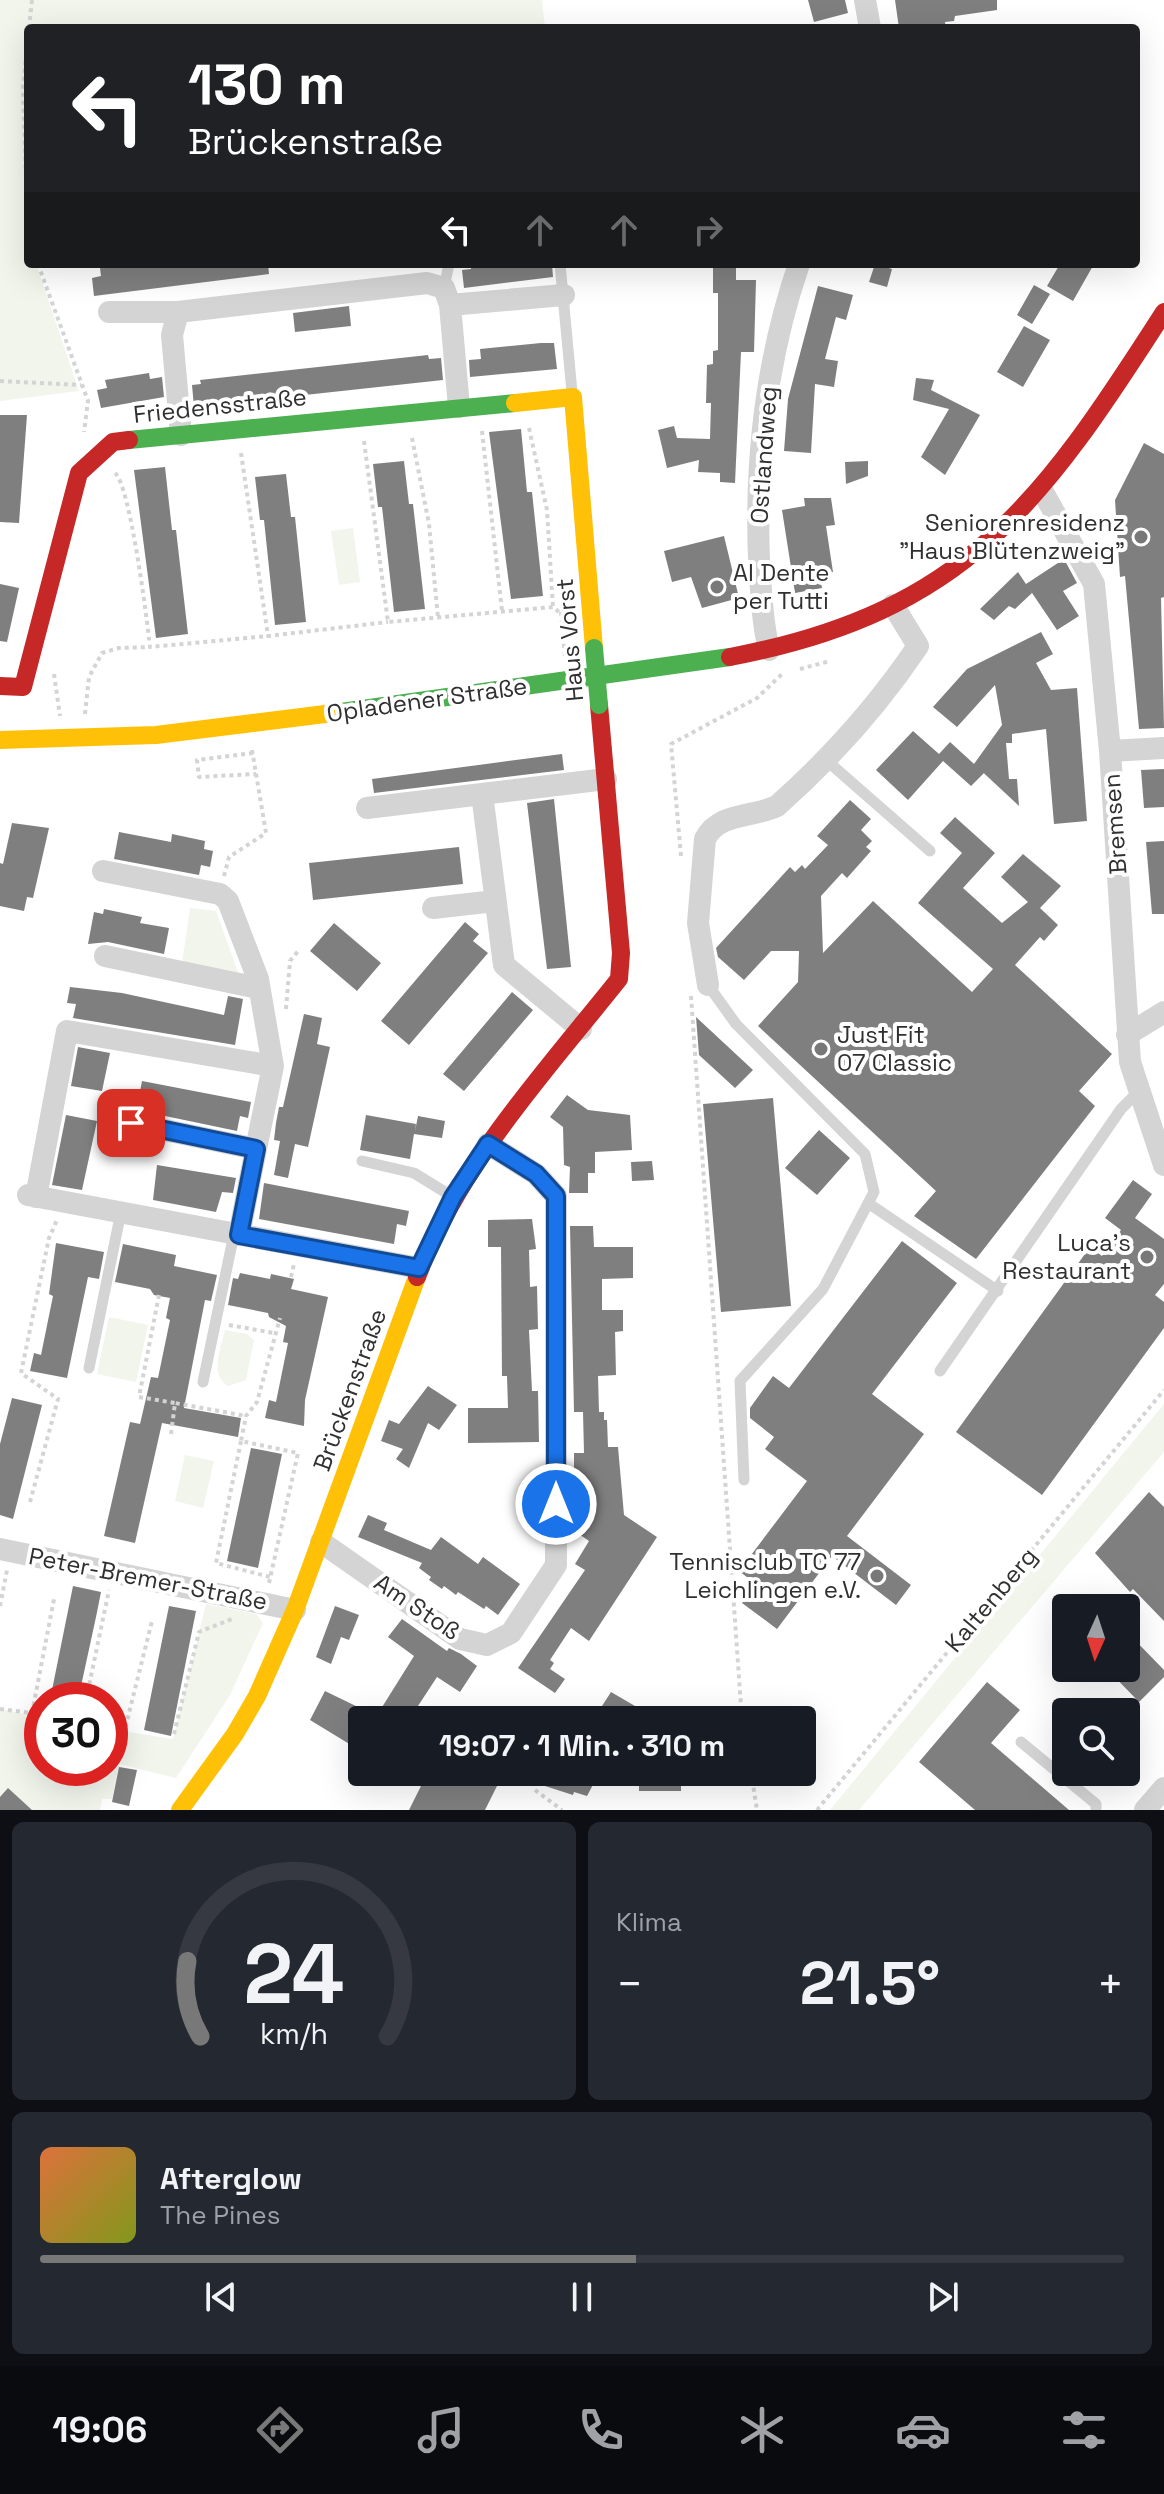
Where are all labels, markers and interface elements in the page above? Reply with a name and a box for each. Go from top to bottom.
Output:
text: 130 m [188,49,346,120]
icon: left [56,56,160,160]
text: Brückenstraße [188,119,443,165]
icon: left [434,208,478,252]
icon: ahead [518,208,562,252]
icon: ahead [602,208,646,252]
icon: right [686,208,730,252]
street label: Friedensstraße [132,381,308,430]
street label: Ostlandweg [743,385,784,525]
place label: Seniorenresidenz "Haus Blütenzweig" [899,507,1125,566]
marker: Seniorenresidenz "Haus Blütenzweig" [1132,528,1150,546]
place label: AI Dente per Tutti [733,557,829,616]
street label: Haus Vorst [549,577,590,703]
marker: AI Dente per Tutti [708,578,726,596]
street label: Opladener Straße [325,670,529,729]
street label: Bremsen [1096,773,1133,875]
place label: Just Fit 07 Classic [837,1019,952,1078]
marker: Just Fit 07 Classic [812,1040,830,1058]
pin [97,1089,165,1157]
icon: arrive [109,1101,153,1145]
place label: Luca's Restaurant [1002,1227,1131,1286]
marker: Luca's Restaurant [1138,1248,1156,1266]
street label: Brückenstraße [306,1305,393,1475]
position arrow [514,1462,598,1546]
street label: Peter-Bremer-Straße [26,1540,270,1617]
street label: Kaltenberg [938,1541,1043,1658]
place label: Tennisclub TC 77 Leichlingen e.V. [669,1546,861,1605]
street label: Am Stoß [368,1567,466,1647]
marker: Tennisclub TC 77 Leichlingen e.V. [868,1567,886,1585]
north arrow [1052,1594,1140,1682]
map controls [1052,1594,1140,1786]
speed limit sign: 30 [24,1682,128,1786]
button: search [1052,1698,1140,1786]
text: 19:07 · 1 Min. · 310 m [439,1726,725,1765]
text: Klima [616,1905,682,1939]
text: 24 [244,1921,344,2027]
text: 21.5° [800,1945,940,2022]
text: − [616,1956,643,2012]
text: + [1097,1956,1124,2012]
text: km/h [260,2016,328,2052]
text: Afterglow [160,2159,302,2198]
text: The Pines [160,2198,280,2232]
icon: previous [199,2275,243,2319]
icon: pause [560,2275,604,2319]
icon: next [921,2275,965,2319]
icon: directions [252,2402,308,2458]
icon: music [413,2402,469,2458]
icon: phone [573,2402,629,2458]
icon: climate [734,2402,790,2458]
icon: car [895,2402,951,2458]
icon: filters [1056,2402,1112,2458]
text: 19:06 [52,2407,147,2453]

